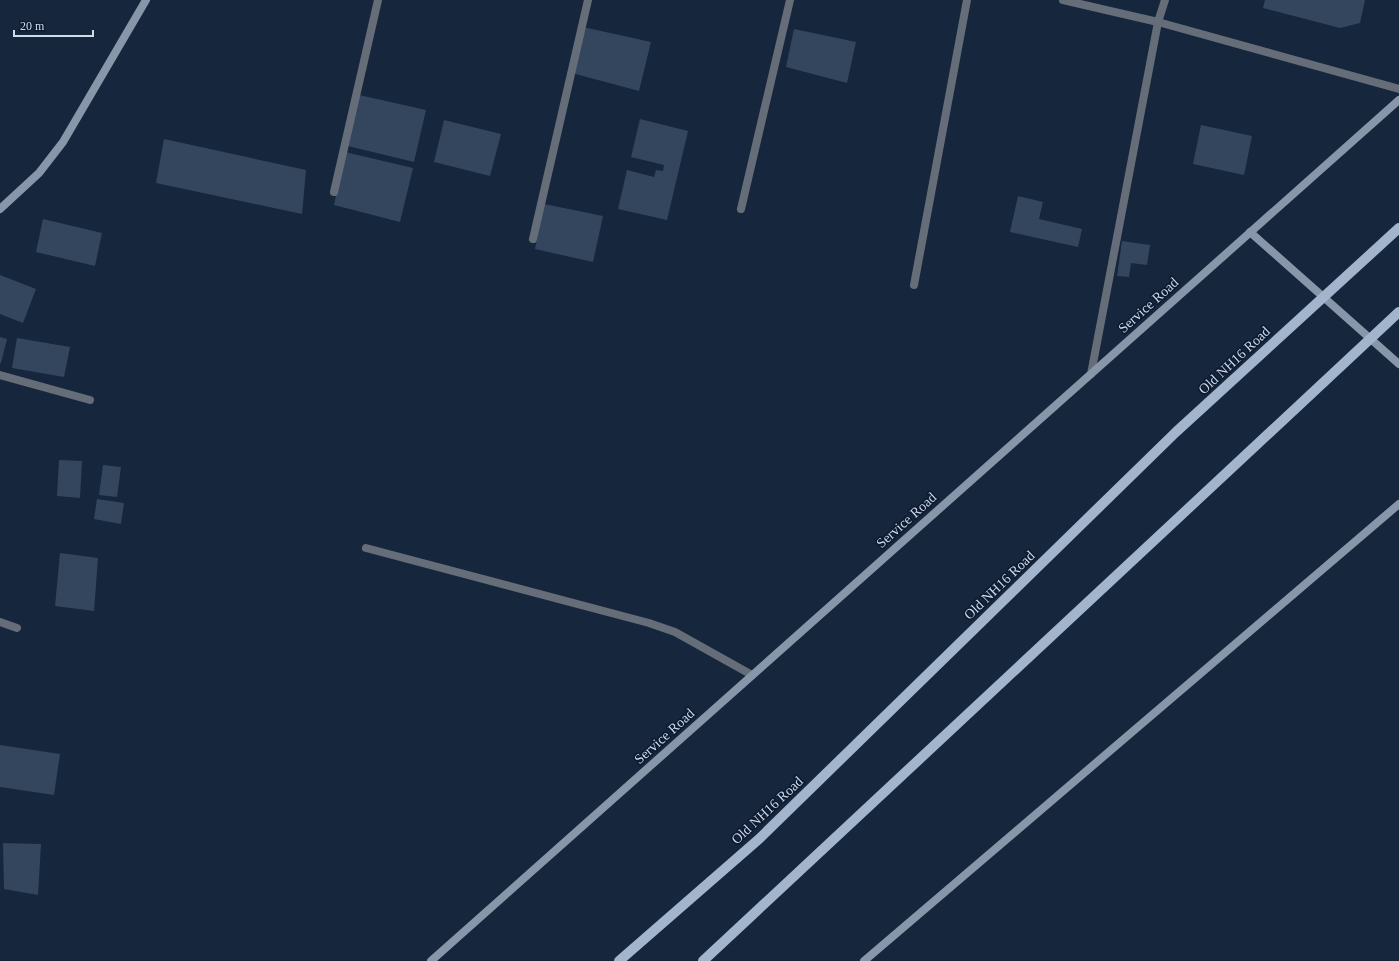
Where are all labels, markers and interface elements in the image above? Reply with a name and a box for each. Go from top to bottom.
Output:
scale bar [14,12,93,38]
text: 20 m [20,19,45,33]
street label: Service Road [1115,275,1181,336]
street label: Old NH16 Road [1196,324,1273,397]
street label: Service Road [873,490,939,551]
street label: Old NH16 Road [961,548,1038,623]
street label: Service Road [631,706,697,767]
street label: Old NH16 Road [729,774,806,847]

